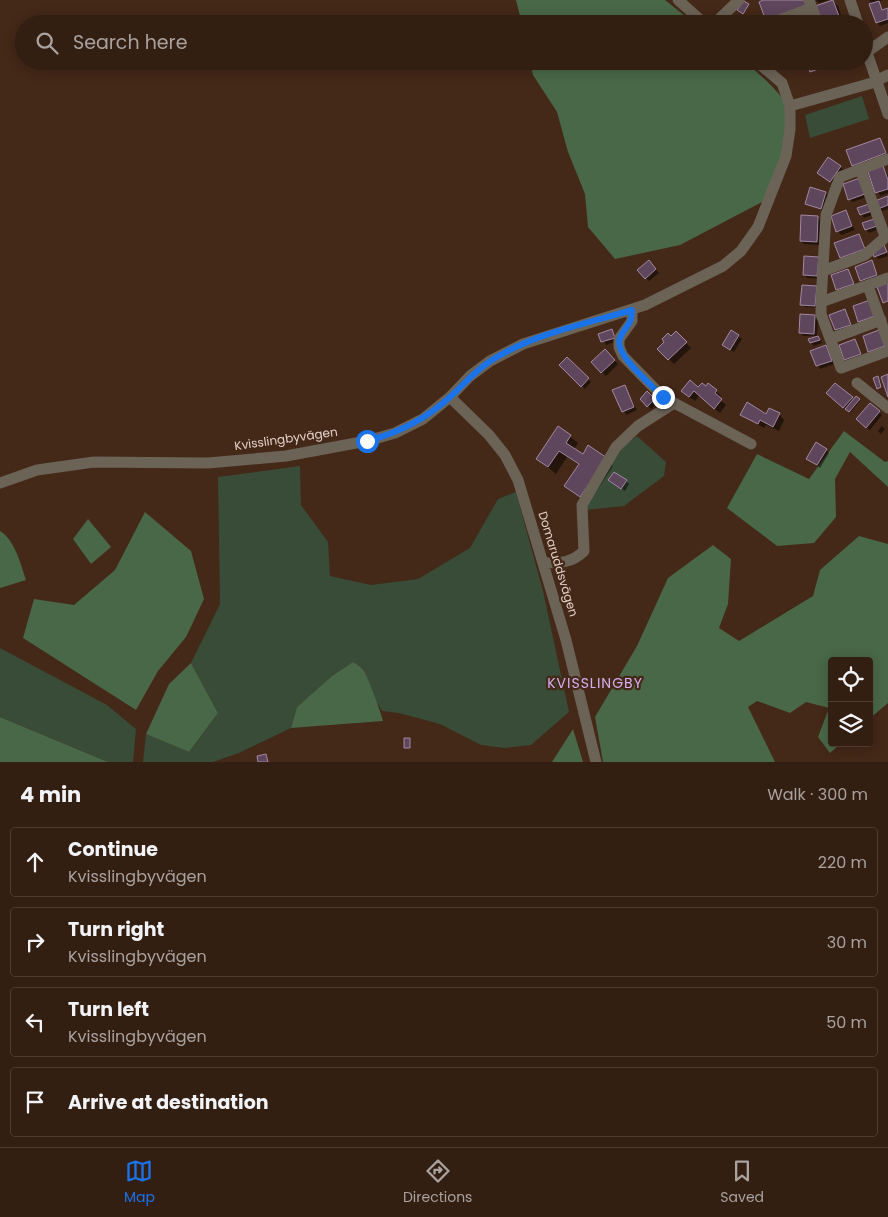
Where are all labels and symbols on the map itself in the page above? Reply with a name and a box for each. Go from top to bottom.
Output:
route end [652,386,675,409]
street label: Kvisslingbyvägen [233,423,339,454]
route start [356,430,379,453]
street label: Domaruddsvägen [534,509,583,619]
district label: KVISSLINGBY [547,673,643,693]

